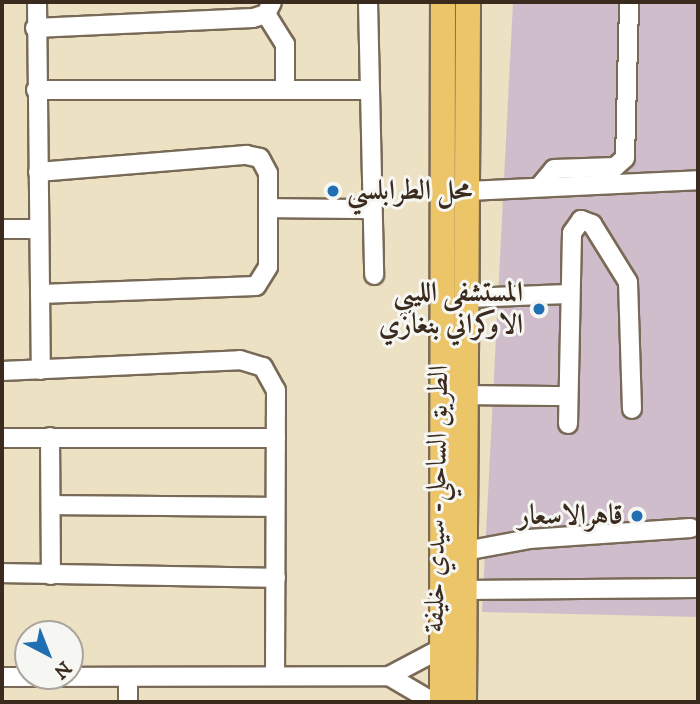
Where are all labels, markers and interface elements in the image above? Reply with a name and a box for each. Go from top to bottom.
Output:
place label: محل الطرابلسي [347,174,472,208]
marker: محل الطرابلسي [325,183,341,199]
place label: المستشفى الليبي الاوكراني بنغازي [379,276,523,342]
marker: المستشفى الليبي الاوكراني بنغازي [529,299,549,319]
street label: الطريق الساحلي- سيدي خليفة [418,365,456,633]
place label: قاهرالاسعار [518,499,623,533]
marker: قاهرالاسعار [629,508,645,524]
north arrow [14,620,84,690]
text: N [49,656,76,683]

